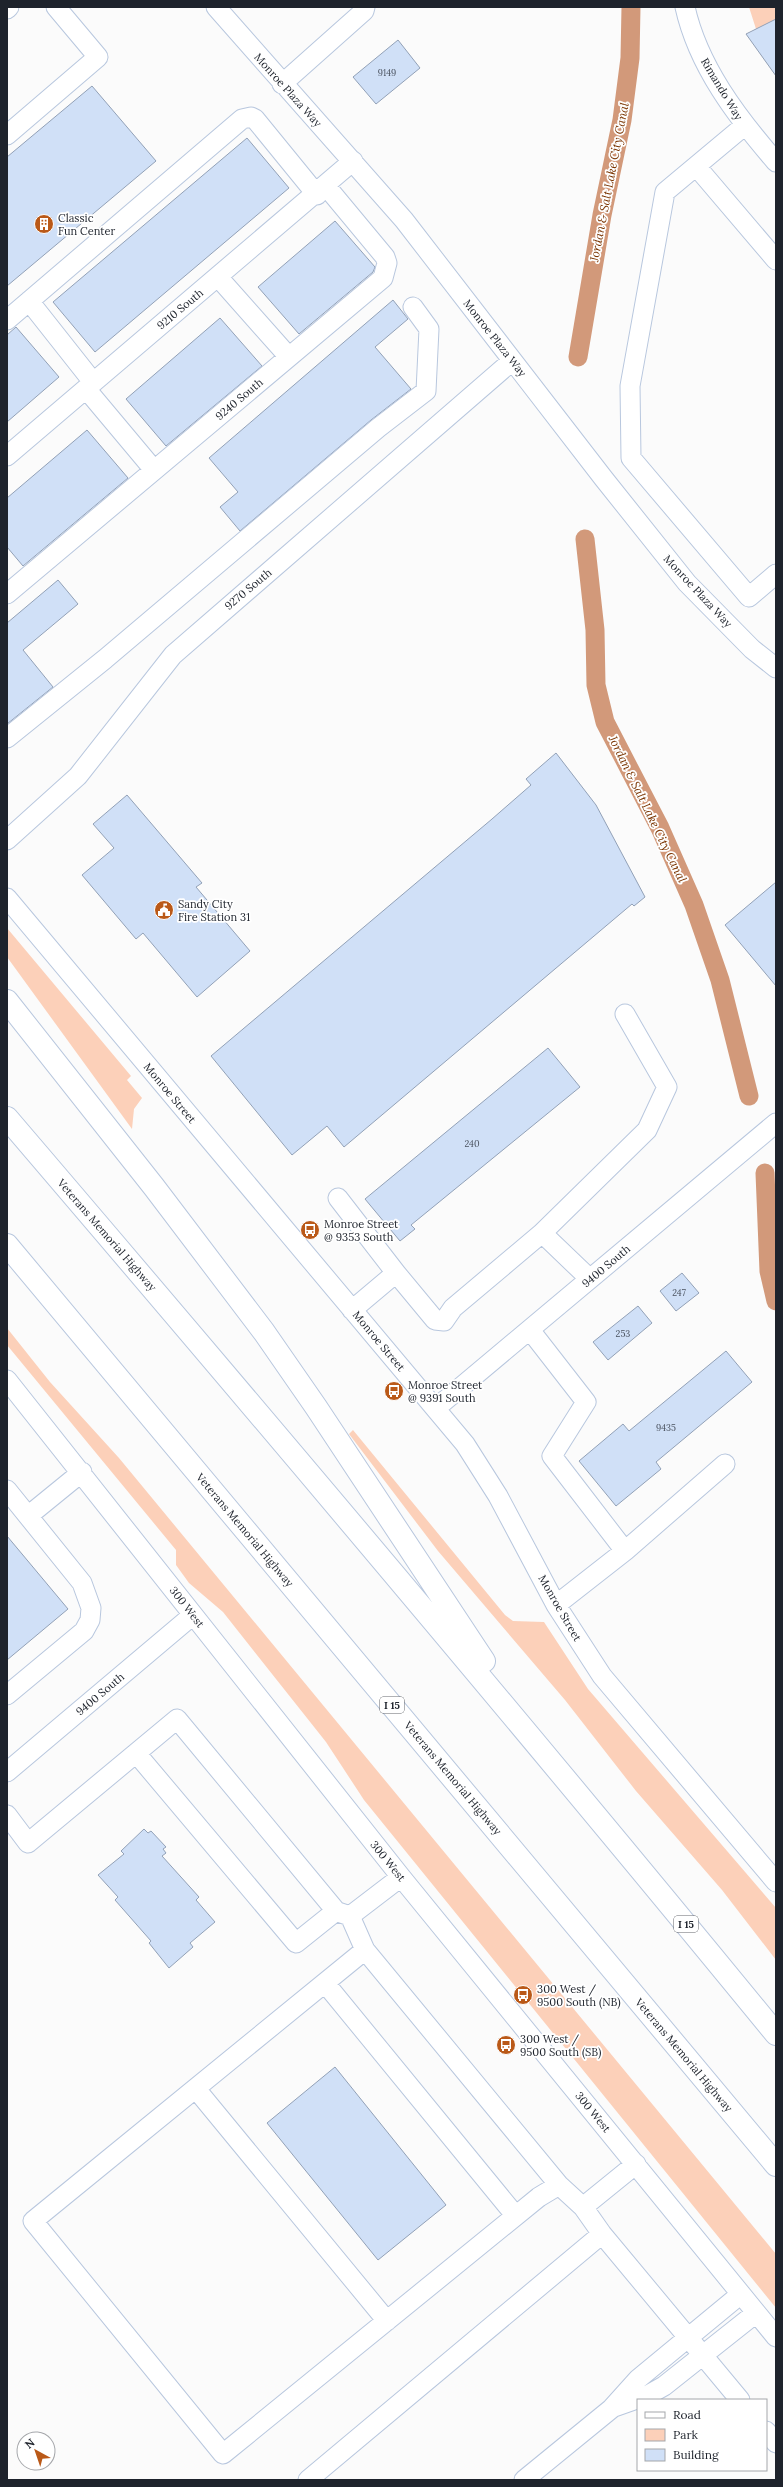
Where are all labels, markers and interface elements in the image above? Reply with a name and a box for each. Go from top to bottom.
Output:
street label: Monroe Plaza Way [251,50,325,130]
street label: Rimando Way [698,55,746,123]
house number: 9149 [378,67,396,78]
water label: Jordan & Salt Lake City Canal [586,101,632,264]
place label: Classic Fun Center [58,211,116,238]
building icon: Classic Fun Center [33,213,55,235]
street label: 9210 South [154,285,206,332]
street label: Monroe Plaza Way [460,296,530,380]
street label: 9240 South [212,375,266,423]
street label: Monroe Plaza Way [661,552,735,630]
street label: 9270 South [222,565,275,613]
water label: Jordan & Salt Lake City Canal [605,732,690,885]
place label: Sandy City Fire Station 31 [178,897,250,924]
public building icon: Sandy City Fire Station 31 [153,899,175,921]
street label: Monroe Street [141,1060,200,1127]
house number: 240 [464,1138,480,1149]
street label: Veterans Memorial Highway [54,1175,160,1294]
place label: Monroe Street @ 9353 South [324,1217,399,1244]
bus stop icon: Monroe Street @ 9353 South [299,1219,321,1241]
street label: 9400 South [579,1241,633,1290]
house number: 247 [672,1287,686,1298]
street label: Monroe Street [350,1308,409,1375]
house number: 253 [616,1328,630,1339]
place label: Monroe Street @ 9391 South [408,1378,483,1405]
bus stop icon: Monroe Street @ 9391 South [383,1380,405,1402]
house number: 9435 [656,1422,676,1433]
street label: Veterans Memorial Highway [193,1470,297,1590]
street label: Monroe Street [535,1572,585,1644]
street label: 300 West [167,1584,208,1631]
street label: 9400 South [73,1669,127,1718]
road number: I 15 [380,1697,404,1713]
street label: Veterans Memorial Highway [401,1718,505,1838]
street label: 300 West [367,1838,409,1885]
road number: I 15 [674,1916,698,1932]
place label: 300 West / 9500 South (NB) [537,1982,621,2010]
bus stop icon: 300 West / 9500 South (NB) [512,1984,534,2006]
street label: Veterans Memorial Highway [632,1995,736,2115]
place label: 300 West / 9500 South (SB) [520,2032,601,2060]
bus stop icon: 300 West / 9500 South (SB) [495,2034,517,2056]
street label: 300 West [572,2089,614,2136]
legend [637,2399,767,2471]
text: Road [673,2407,701,2422]
text: Park [673,2427,699,2442]
north arrow [16,2431,56,2471]
text: N [22,2435,38,2451]
text: Building [673,2447,719,2462]

